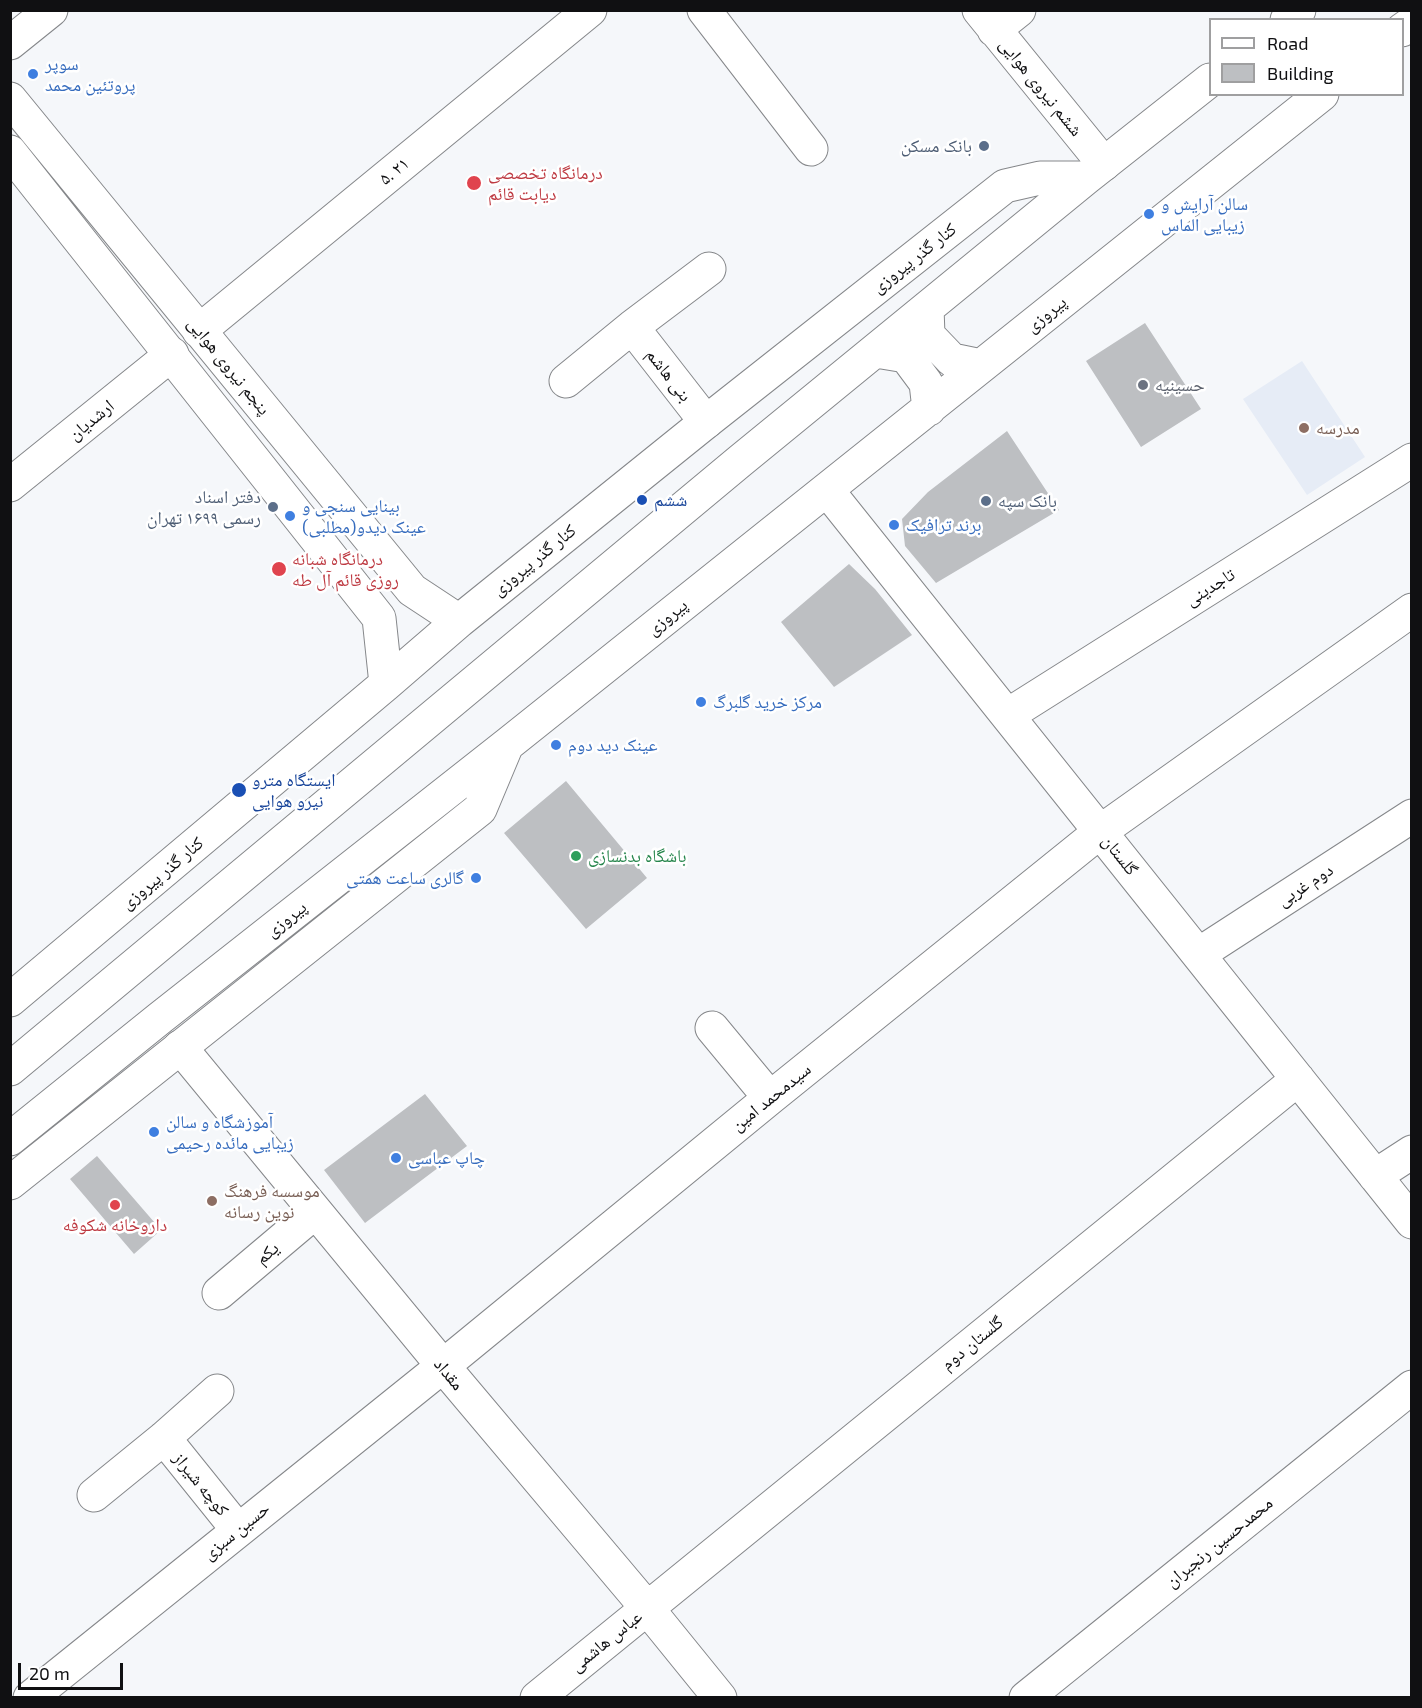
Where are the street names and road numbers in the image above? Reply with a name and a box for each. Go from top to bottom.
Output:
street label: ششم نیروی هوایی [995,34,1087,140]
street label: ۵. ۲۱ [375,152,413,190]
street label: کنار گذر پیروزی [867,218,961,298]
street label: پیروزی [1021,291,1071,337]
street label: پنجم نیروی هوایی [183,313,275,419]
street label: بنی هاشم [642,344,696,406]
street label: ارشدیان [64,395,118,445]
street label: کنار گذر پیروزی [488,520,580,600]
street label: تاجدینی [1181,563,1239,611]
street label: پیروزی [642,594,692,640]
street label: گلستان [1098,830,1142,880]
street label: کنار گذر پیروزی [116,832,208,914]
street label: دوم غربی [1273,859,1337,911]
street label: پیروزی [261,896,311,942]
street label: سیدمحمد امین [727,1058,815,1136]
street label: یکم [251,1237,283,1269]
street label: گلستان دوم [936,1311,1008,1375]
street label: مقداد [429,1353,469,1395]
street label: کوچه شیراز [169,1448,233,1520]
street label: محمدحسین رنجبران [1161,1492,1277,1592]
street label: حسین سبزی [198,1497,274,1565]
street label: عباس هاشمی [566,1605,646,1677]

